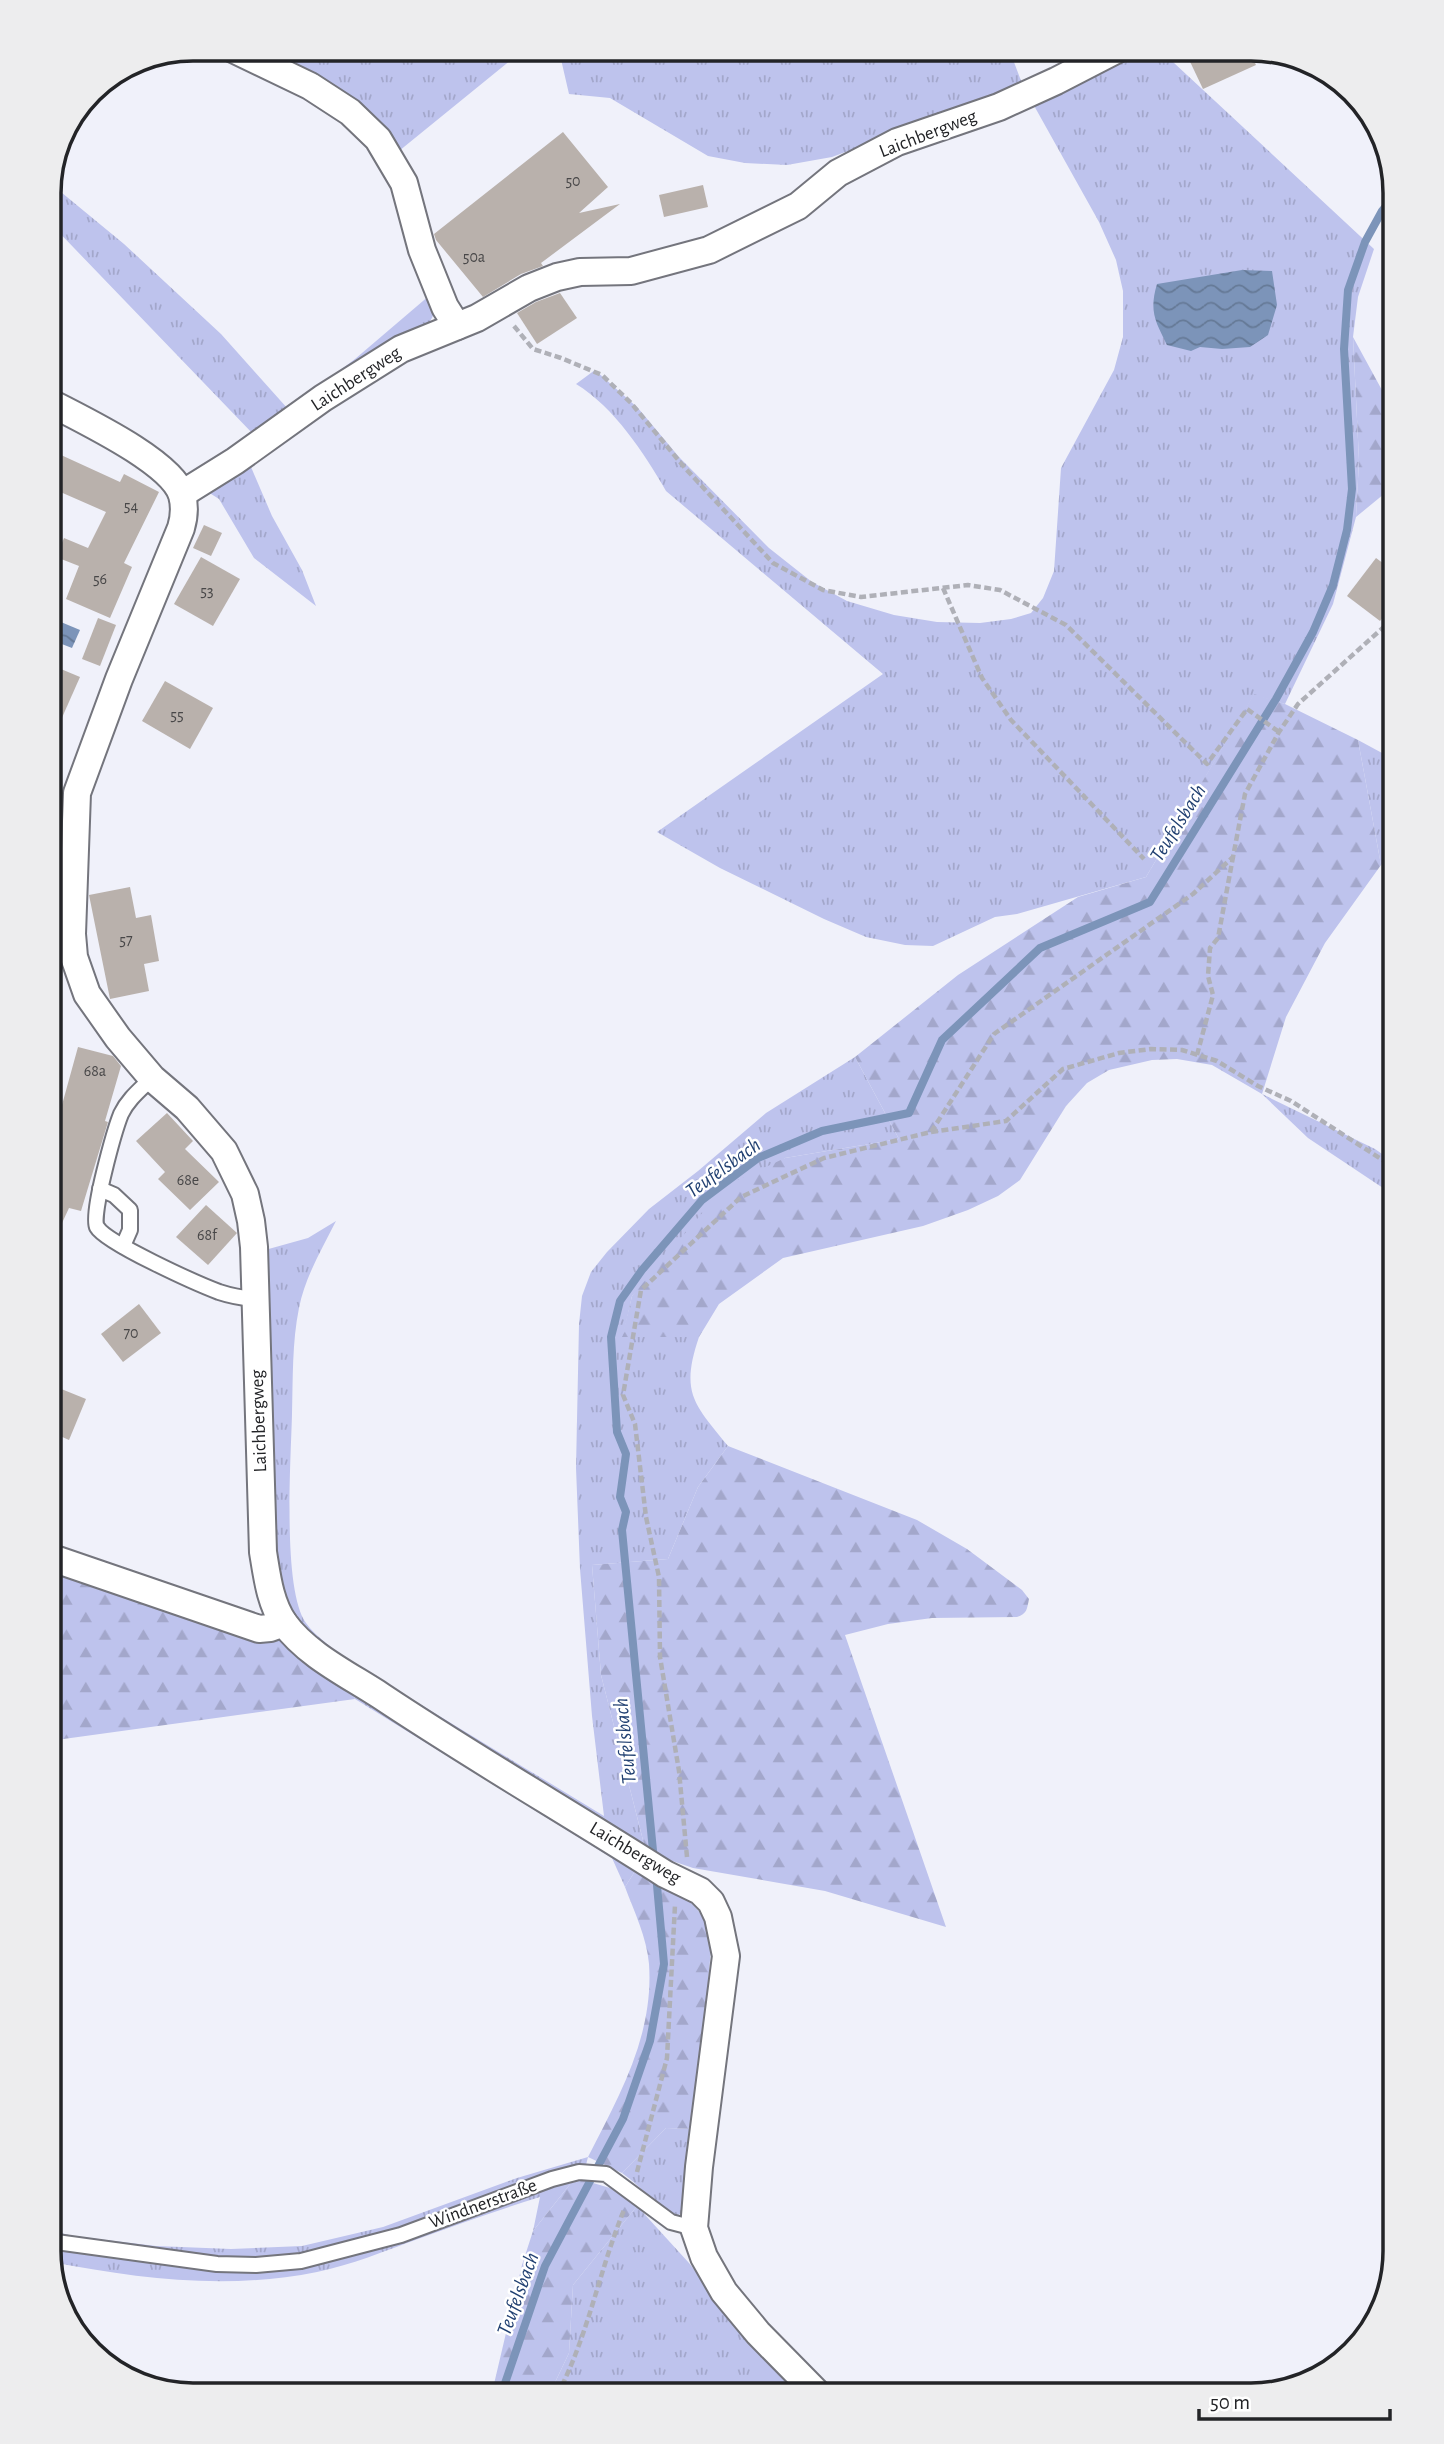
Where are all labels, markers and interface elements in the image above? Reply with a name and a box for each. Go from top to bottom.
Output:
street label: Laichbergweg [877,106,980,161]
house number: 50 [565,173,581,189]
house number: 50a [463,249,485,265]
street label: Laichbergweg [308,343,405,415]
house number: 54 [124,498,138,514]
house number: 56 [93,571,107,587]
house number: 53 [200,583,214,599]
house number: 55 [170,707,184,723]
water label: Teufelsbach [1146,781,1210,865]
house number: 57 [119,932,133,948]
house number: 68a [84,1063,106,1079]
water label: Teufelsbach [682,1134,764,1202]
house number: 68e [177,1172,199,1188]
house number: 68f [197,1227,218,1243]
house number: 70 [123,1325,139,1341]
street label: Laichbergweg [248,1369,270,1473]
water label: Teufelsbach [610,1697,640,1785]
street label: Laichbergweg [586,1818,685,1888]
street label: Windnerstraße [427,2176,539,2232]
water label: Teufelsbach [493,2250,543,2338]
scale bar [1199,2378,1390,2422]
text: 50 m [1210,2392,1250,2413]

